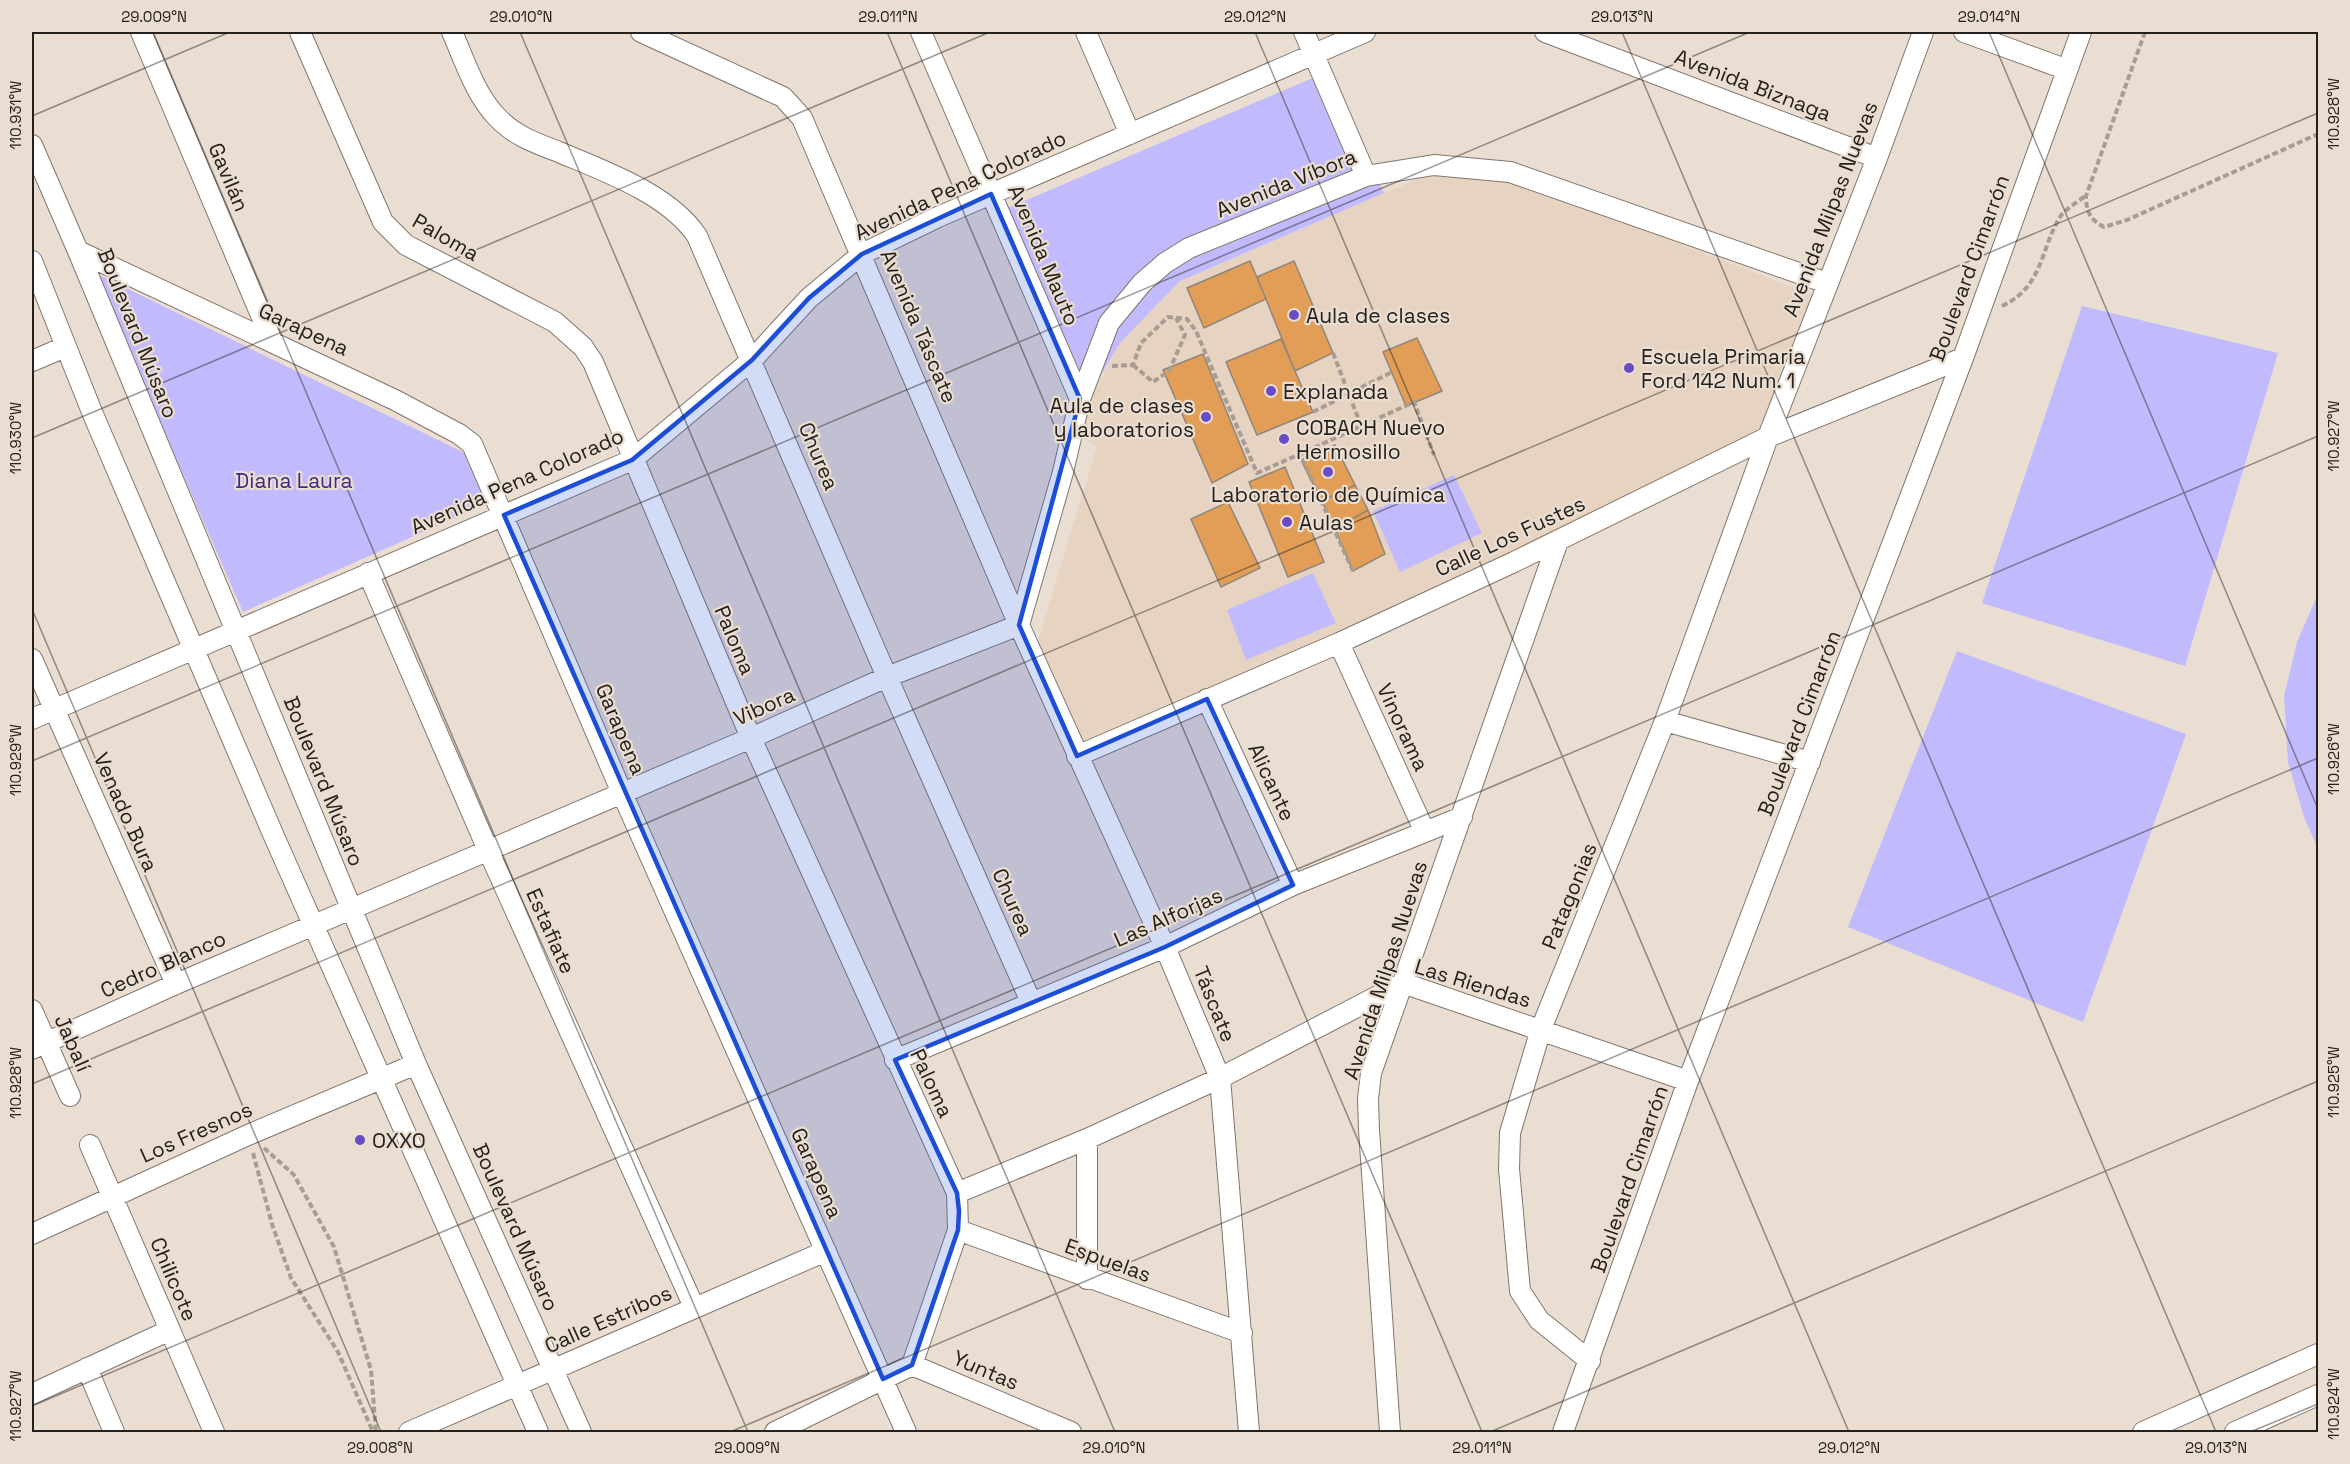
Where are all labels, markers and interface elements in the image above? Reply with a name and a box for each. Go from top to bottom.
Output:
text: 29.009°N [121,7,187,26]
text: 29.010°N [490,7,552,26]
text: 29.011°N [858,7,918,26]
text: 29.012°N [1224,7,1286,26]
text: 29.013°N [1591,7,1653,26]
text: 29.014°N [1958,7,2020,26]
street label: Avenida Biznaga [1671,43,1835,127]
text: 110.928°W [2324,78,2343,150]
text: 110.931°W [6,81,25,149]
street label: Avenida Milpas Nuevas [1776,98,1884,320]
street label: Avenida Pena Colorado [850,124,1070,246]
street label: Gavilán [203,139,255,215]
street label: Avenida Víbora [1212,143,1360,223]
street label: Boulevard Cimarrón [1923,171,2015,365]
street label: Avenida Mauto [1002,181,1086,329]
street label: Paloma [408,207,484,267]
street label: Boulevard Músaro [92,244,184,422]
street label: Avenida Táscate [875,245,963,407]
street label: Garapena [255,296,353,362]
place label: Aula de clases [1306,302,1450,329]
marker: Aula de clases [1287,308,1301,322]
place label: Escuela Primaria Ford 142 Num. 1 [1641,343,1805,394]
marker: Escuela Primaria Ford 142 Num. 1 [1622,361,1636,375]
place label: Explanada [1283,378,1388,405]
marker: Explanada [1264,384,1278,398]
place label: Aula de clases y laboratorios [1050,392,1194,443]
text: 110.927°W [2324,400,2343,472]
text: 110.930°W [6,402,25,474]
marker: Aula de clases y laboratorios [1199,410,1213,424]
place label: COBACH Nuevo Hermosillo [1296,414,1445,465]
street label: Churea [793,418,845,494]
street label: Avenida Pena Colorado [406,422,628,540]
marker: COBACH Nuevo Hermosillo [1277,432,1291,446]
marker: Laboratorio de Química [1321,465,1335,479]
park label: Diana Laura [235,467,353,494]
place label: Laboratorio de Química [1211,481,1445,508]
street label: Calle Los Fustes [1431,489,1589,583]
place label: Aulas [1299,509,1353,536]
marker: Aulas [1280,515,1294,529]
street label: Paloma [708,601,762,679]
street label: Boulevard Cimarrón [1751,626,1847,820]
street label: Garapena [590,679,652,779]
street label: Vinorama [1371,679,1435,775]
street label: Vibora [729,681,799,731]
street label: Boulevard Músaro [278,692,370,870]
text: 110.926°W [2324,723,2343,795]
text: 110.929°W [6,724,25,796]
street label: Alicante [1242,739,1302,825]
street label: Venado Bura [88,748,164,876]
street label: Patagonias [1535,839,1603,953]
street label: Avenida Milpas Nuevas [1337,857,1433,1083]
street label: Churea [986,864,1040,940]
street label: Las Alforjas [1110,881,1226,953]
street label: Estafiate [520,884,582,978]
street label: Cedro Blanco [96,924,230,1004]
street label: Las Riendas [1412,953,1534,1013]
street label: Táscate [1188,962,1242,1046]
street label: Jabalí [48,1010,98,1077]
street label: Paloma [904,1044,960,1122]
text: 110.925°W [2324,1046,2343,1118]
text: 110.928°W [6,1047,25,1119]
street label: Boulevard Cimarrón [1584,1082,1674,1276]
street label: Los Fresnos [136,1095,256,1169]
street label: Garapena [785,1123,849,1223]
place label: OXXO [372,1127,426,1154]
marker: OXXO [353,1133,367,1147]
street label: Boulevard Músaro [467,1139,565,1315]
street label: Espuelas [1061,1232,1155,1288]
street label: Chilicote [144,1233,204,1325]
street label: Calle Estribos [540,1279,676,1359]
street label: Yuntas [949,1344,1023,1396]
text: 110.924°W [2324,1368,2343,1440]
text: 110.927°W [6,1370,25,1442]
text: 29.008°N [347,1438,413,1457]
text: 29.009°N [714,1438,780,1457]
text: 29.010°N [1083,1438,1145,1457]
text: 29.011°N [1452,1438,1512,1457]
text: 29.012°N [1818,1438,1880,1457]
text: 29.013°N [2185,1438,2247,1457]

